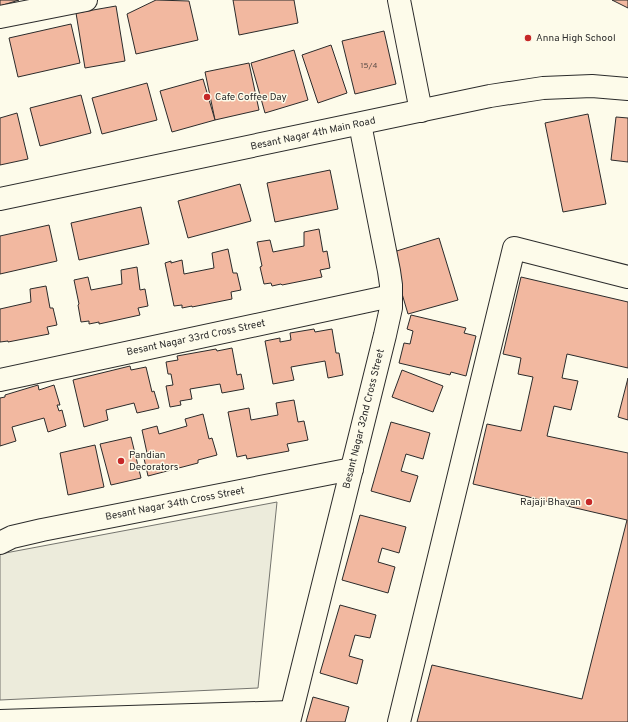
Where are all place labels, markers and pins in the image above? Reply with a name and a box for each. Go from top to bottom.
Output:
place label: Anna High School [536,32,616,45]
marker: Anna High School [523,33,533,43]
place label: Cafe Coffee Day [215,91,287,104]
marker: Cafe Coffee Day [202,92,212,102]
place label: Pandian Decorators [129,449,179,474]
marker: Pandian Decorators [116,456,126,466]
place label: Rajaji Bhavan [520,496,581,509]
marker: Rajaji Bhavan [584,497,594,507]

